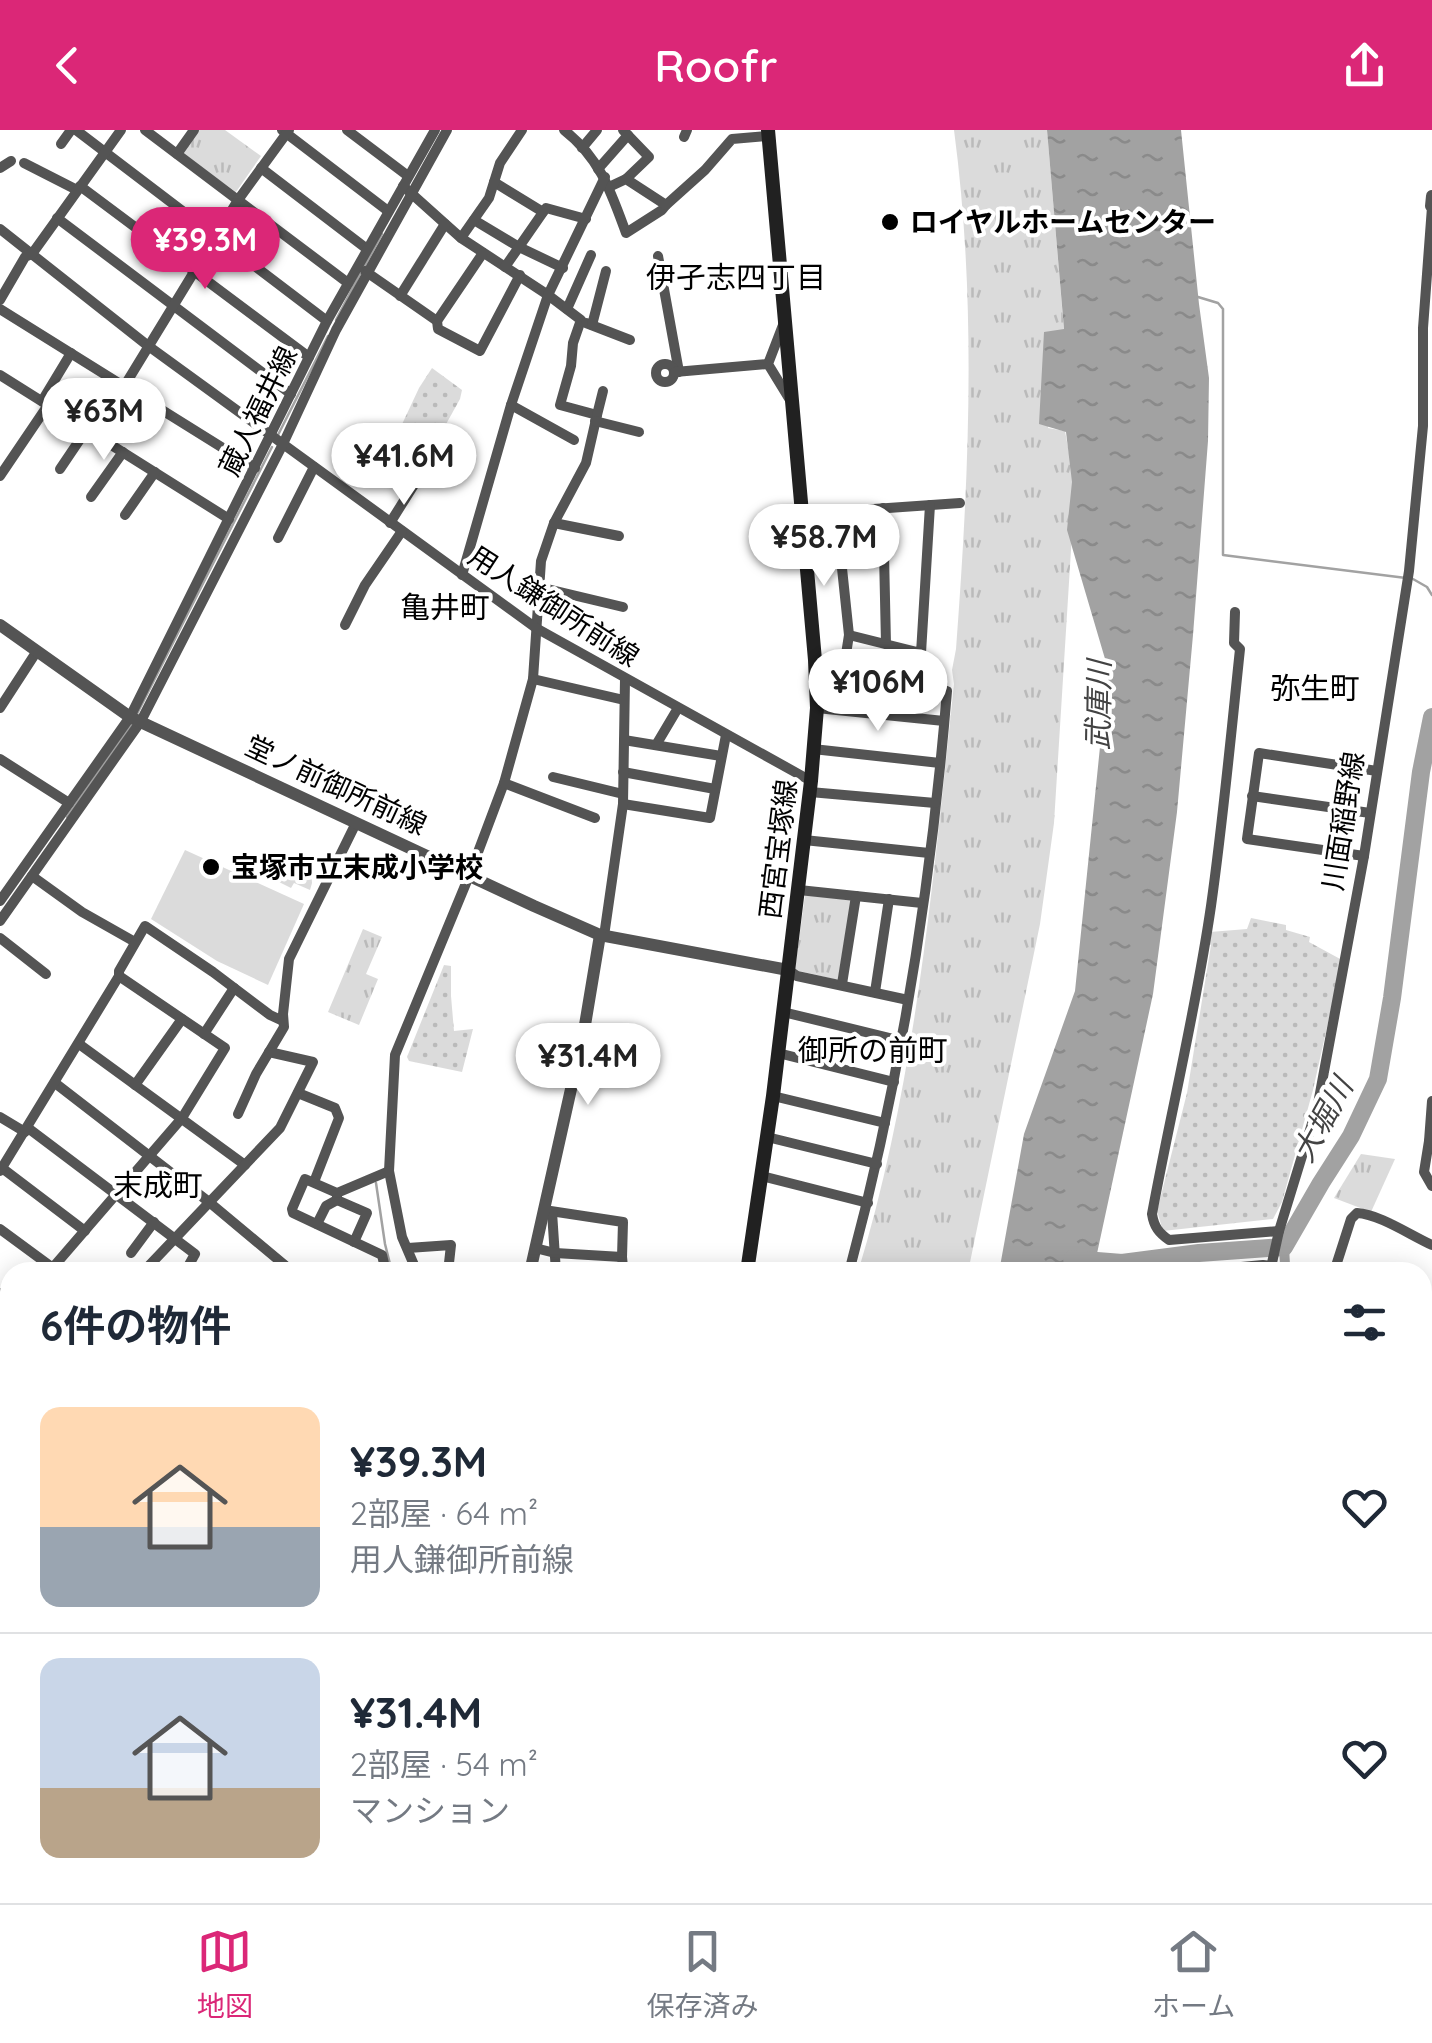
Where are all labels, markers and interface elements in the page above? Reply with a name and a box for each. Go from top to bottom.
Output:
text: Roofr [654,37,778,93]
icon: back [40,38,95,93]
icon: share [1337,38,1392,93]
place label: ロイヤルホームセンター [910,204,1216,239]
pin: ¥39.3M [124,207,286,292]
marker: ロイヤルホームセンター [879,211,901,233]
text: ¥39.3M [153,219,257,259]
district label: 伊孑志四丁目 [646,258,826,296]
street label: 蔵人福井線 [211,340,304,481]
pin: ¥63M [45,378,163,463]
text: ¥63M [64,390,144,430]
pin: ¥41.6M [323,423,485,508]
text: ¥41.6M [353,435,455,475]
pin: ¥58.7M [743,504,905,589]
text: ¥58.7M [771,516,877,556]
street label: 用人鎌御所前線 [463,538,646,674]
district label: 亀井町 [400,588,490,626]
pin: ¥106M [808,649,948,734]
water label: 武庫川 [1078,657,1118,750]
text: ¥106M [830,661,926,701]
district label: 弥生町 [1270,669,1360,707]
street label: 堂ノ前御所前線 [240,727,432,842]
street label: 川面稲野線 [1314,749,1371,893]
street label: 西宮宝塚線 [752,777,803,921]
place label: 宝塚市立末成小学校 [231,849,483,884]
marker: 宝塚市立末成小学校 [200,856,222,878]
pin: ¥31.4M [507,1023,669,1108]
district label: 御所の前町 [798,1031,948,1069]
text: ¥31.4M [538,1035,638,1075]
water label: 大堀川 [1284,1068,1362,1168]
district label: 末成町 [113,1166,203,1204]
icon: filters [1337,1295,1392,1350]
text: 6件の物件 [40,1299,231,1352]
text: ¥39.3M [350,1435,487,1488]
icon: home [120,1447,240,1567]
icon: heart [1337,1480,1392,1535]
text: 2部屋 · 64 m² [350,1493,538,1533]
text: 用人鎌御所前線 [350,1539,574,1579]
text: ¥31.4M [350,1686,482,1739]
icon: home [120,1698,240,1818]
icon: heart [1337,1731,1392,1786]
text: 2部屋 · 54 m² [350,1744,538,1784]
text: マンション [350,1790,510,1830]
tab: 地図 [197,1924,253,2024]
tab: 保存済み [646,1924,758,2024]
tab: ホーム [1152,1924,1235,2024]

